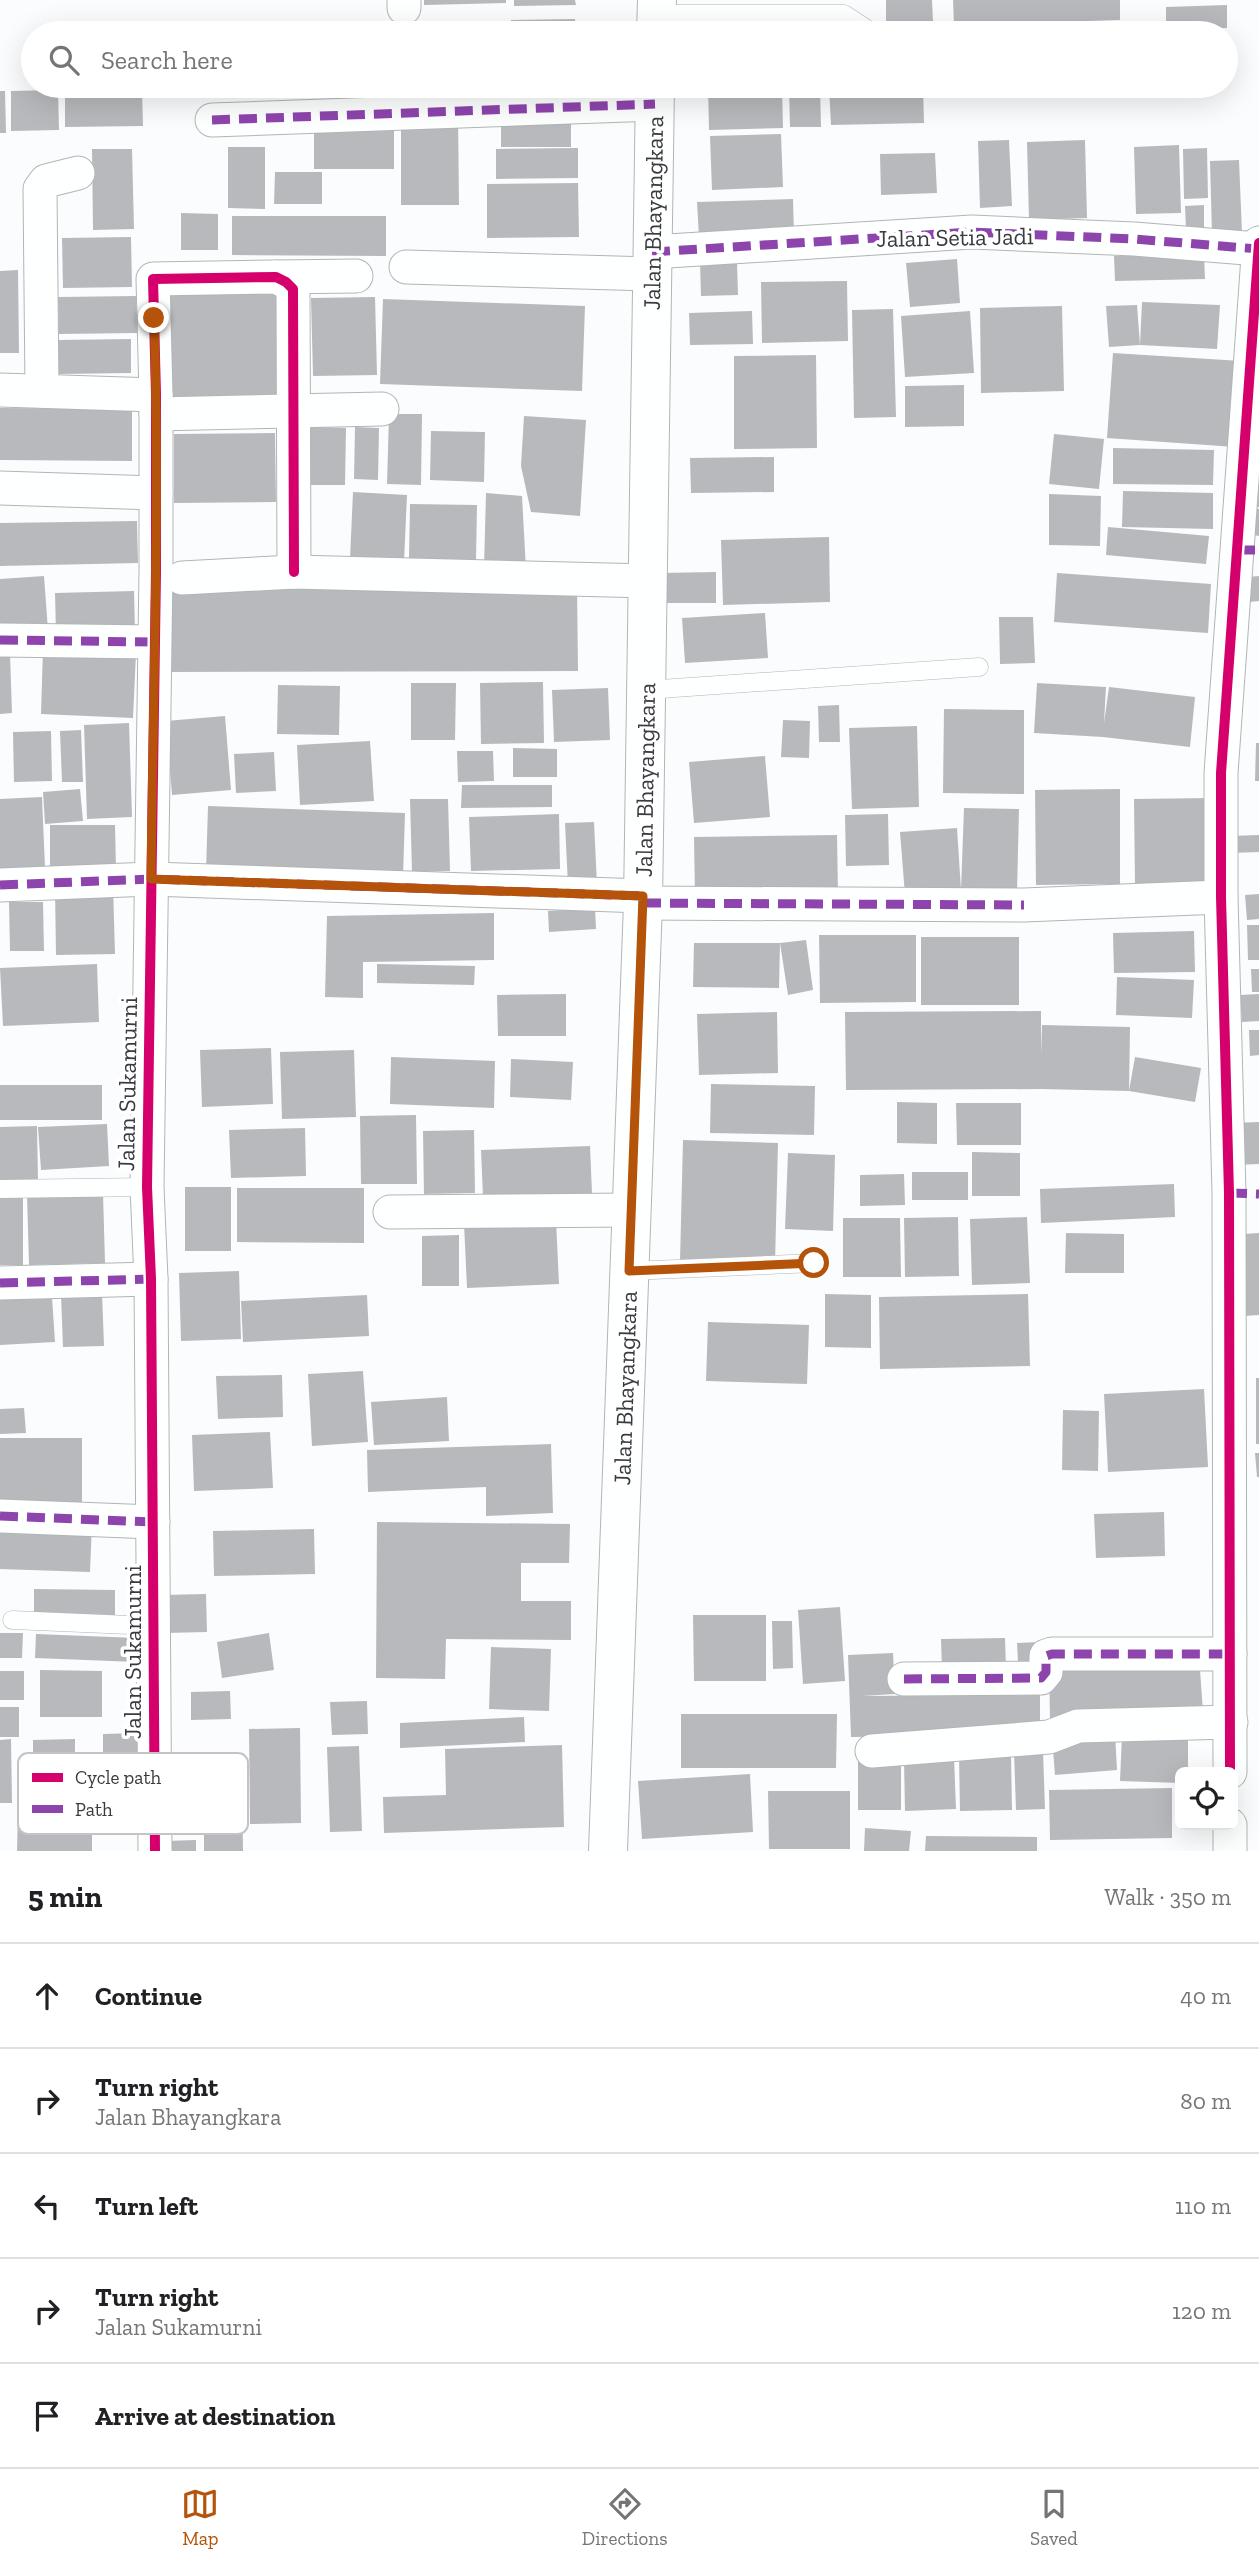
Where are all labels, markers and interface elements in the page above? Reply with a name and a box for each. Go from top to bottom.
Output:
search box [21,21,1238,98]
icon: search [45,41,83,79]
text: Search here [101,44,233,76]
street label: Jalan Bhayangkara [637,115,669,310]
street label: Jalan Setia Jadi [876,221,1034,253]
route end [138,302,169,333]
street label: Jalan Bhayangkara [629,682,661,877]
street label: Jalan Sukamurni [111,996,143,1171]
route start [798,1247,829,1278]
street label: Jalan Bhayangkara [607,1290,643,1486]
street label: Jalan Sukamurni [118,1565,147,1739]
legend [18,1753,248,1834]
text: Cycle path [75,1766,161,1789]
map controls [1175,1767,1238,1830]
button: locate [1175,1767,1238,1830]
text: Path [75,1798,113,1821]
text: 5 min [28,1879,102,1915]
text: Walk · 350 m [1105,1883,1231,1911]
icon: ahead [28,1977,66,2015]
text: Continue [95,1980,202,2012]
text: 40 m [1180,1982,1231,2010]
text: Turn right [95,2071,218,2103]
icon: right [28,2082,66,2120]
text: 80 m [1180,2087,1231,2115]
text: Jalan Bhayangkara [95,2103,281,2131]
icon: left [28,2187,66,2225]
text: Turn left [95,2190,198,2222]
text: 110 m [1175,2192,1231,2220]
text: Turn right [95,2281,218,2313]
icon: right [28,2292,66,2330]
text: 120 m [1172,2297,1231,2325]
text: Jalan Sukamurni [95,2313,262,2341]
icon: arrive [28,2397,66,2435]
text: Arrive at destination [95,2400,335,2432]
tab: Map [181,2485,219,2550]
tab: Directions [582,2485,668,2550]
tab: Saved [1030,2485,1078,2550]

